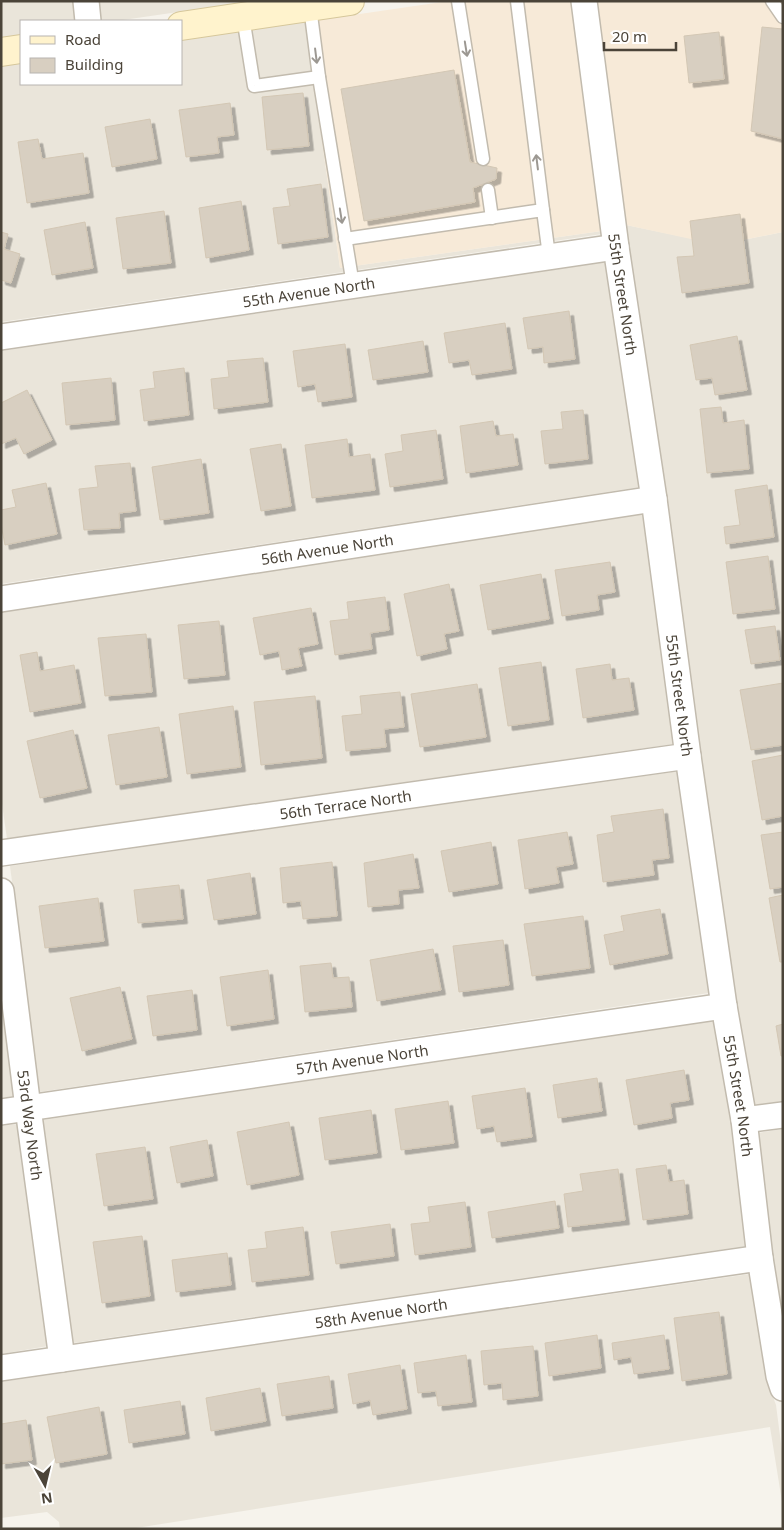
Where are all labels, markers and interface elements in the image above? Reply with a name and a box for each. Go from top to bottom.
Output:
legend [20,20,182,85]
scale bar [604,20,676,52]
text: 20 m [612,26,647,46]
text: Road [65,29,101,49]
one-way arrow [461,41,471,57]
one-way arrow [311,47,321,63]
text: Building [65,54,123,74]
one-way arrow [532,154,542,170]
one-way arrow [337,208,347,224]
street label: 55th Street North [604,232,642,357]
street label: 55th Avenue North [241,272,376,312]
street label: 56th Avenue North [260,529,395,569]
street label: 55th Street North [662,633,698,758]
street label: 56th Terrace North [278,785,413,824]
street label: 55th Street North [719,1034,758,1158]
street label: 57th Avenue North [294,1039,430,1079]
street label: 53rd Way North [13,1069,48,1182]
street label: 58th Avenue North [313,1293,449,1332]
north arrow [20,1460,70,1510]
text: N [40,1488,54,1509]

